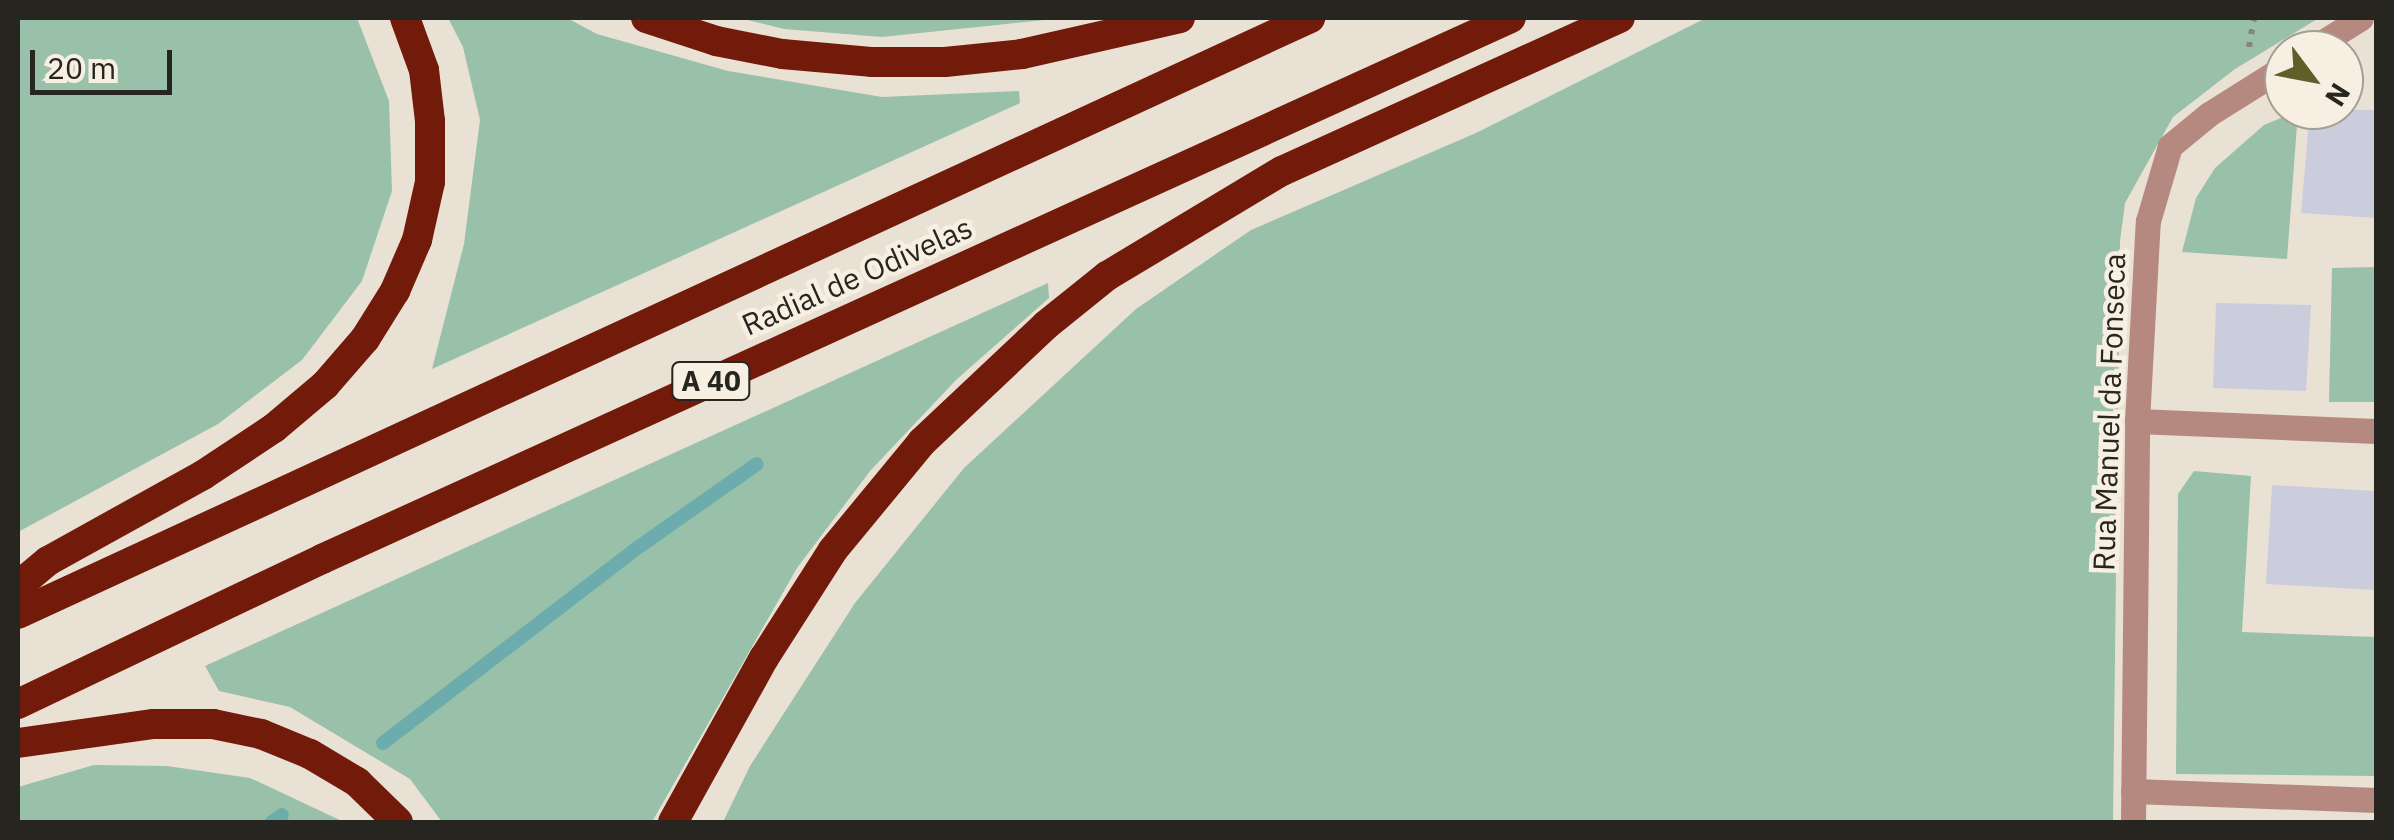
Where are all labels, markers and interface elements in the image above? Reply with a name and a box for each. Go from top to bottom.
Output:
scale bar [35,30,178,92]
north arrow [2264,30,2364,130]
text: 20 m [47,48,116,87]
text: N [2317,77,2359,114]
street label: Radial de Odivelas [736,209,978,343]
street label: Rua Manuel da Fonseca [2085,252,2133,572]
road number: A 40 [671,358,751,404]

